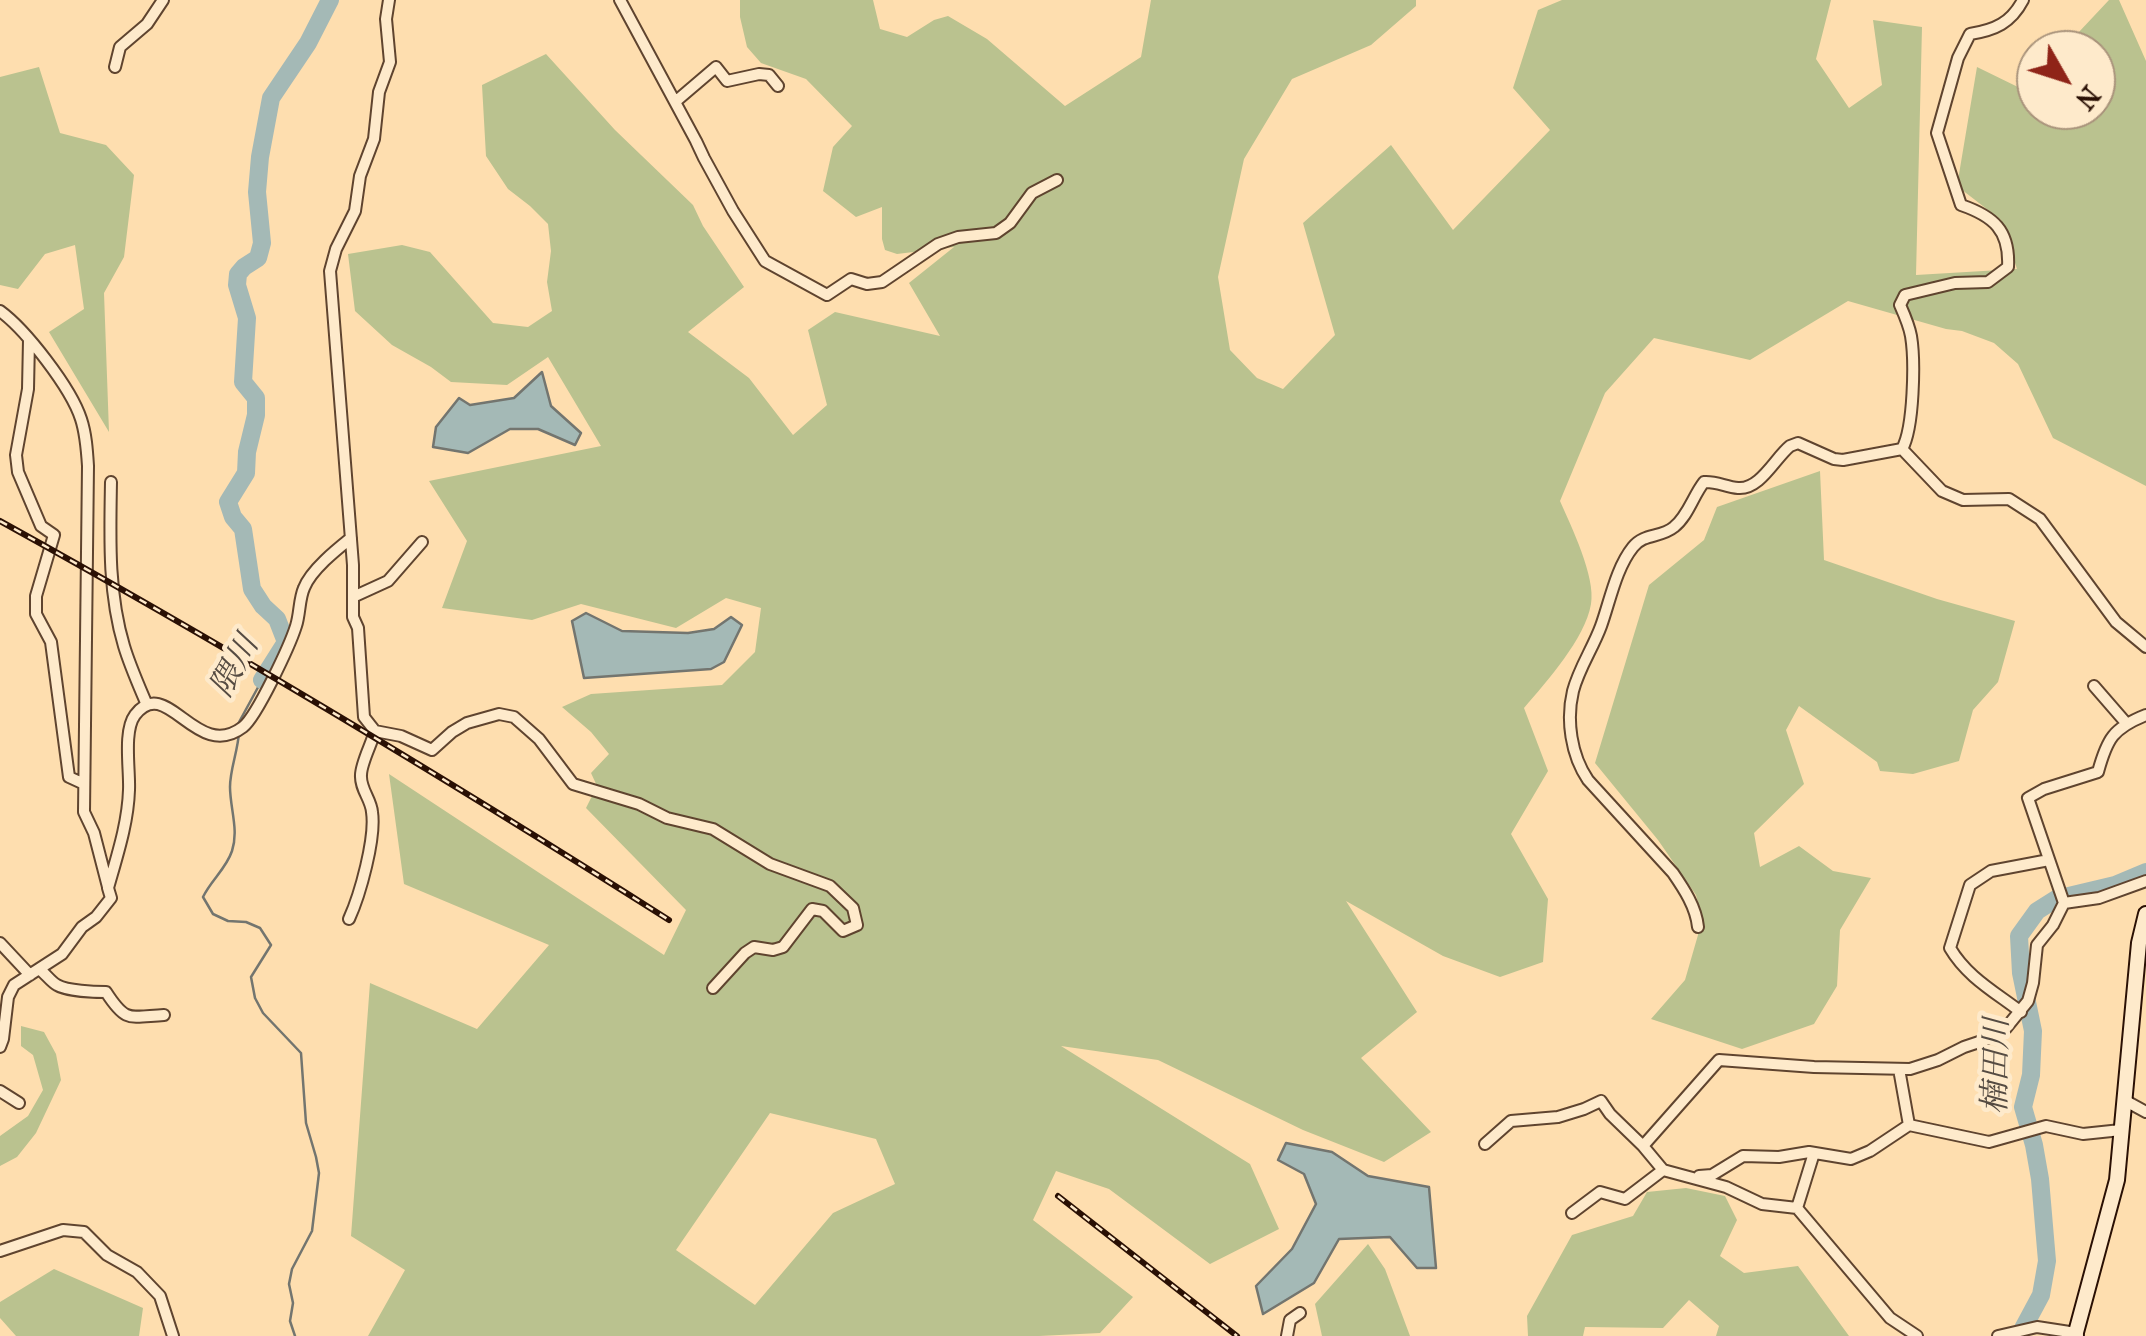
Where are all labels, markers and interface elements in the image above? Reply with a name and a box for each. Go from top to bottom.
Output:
north arrow [2016,30,2116,130]
text: N [2069,79,2108,117]
water label: 隈川 [204,630,268,704]
water label: 楠田川 [1978,1018,2018,1114]

